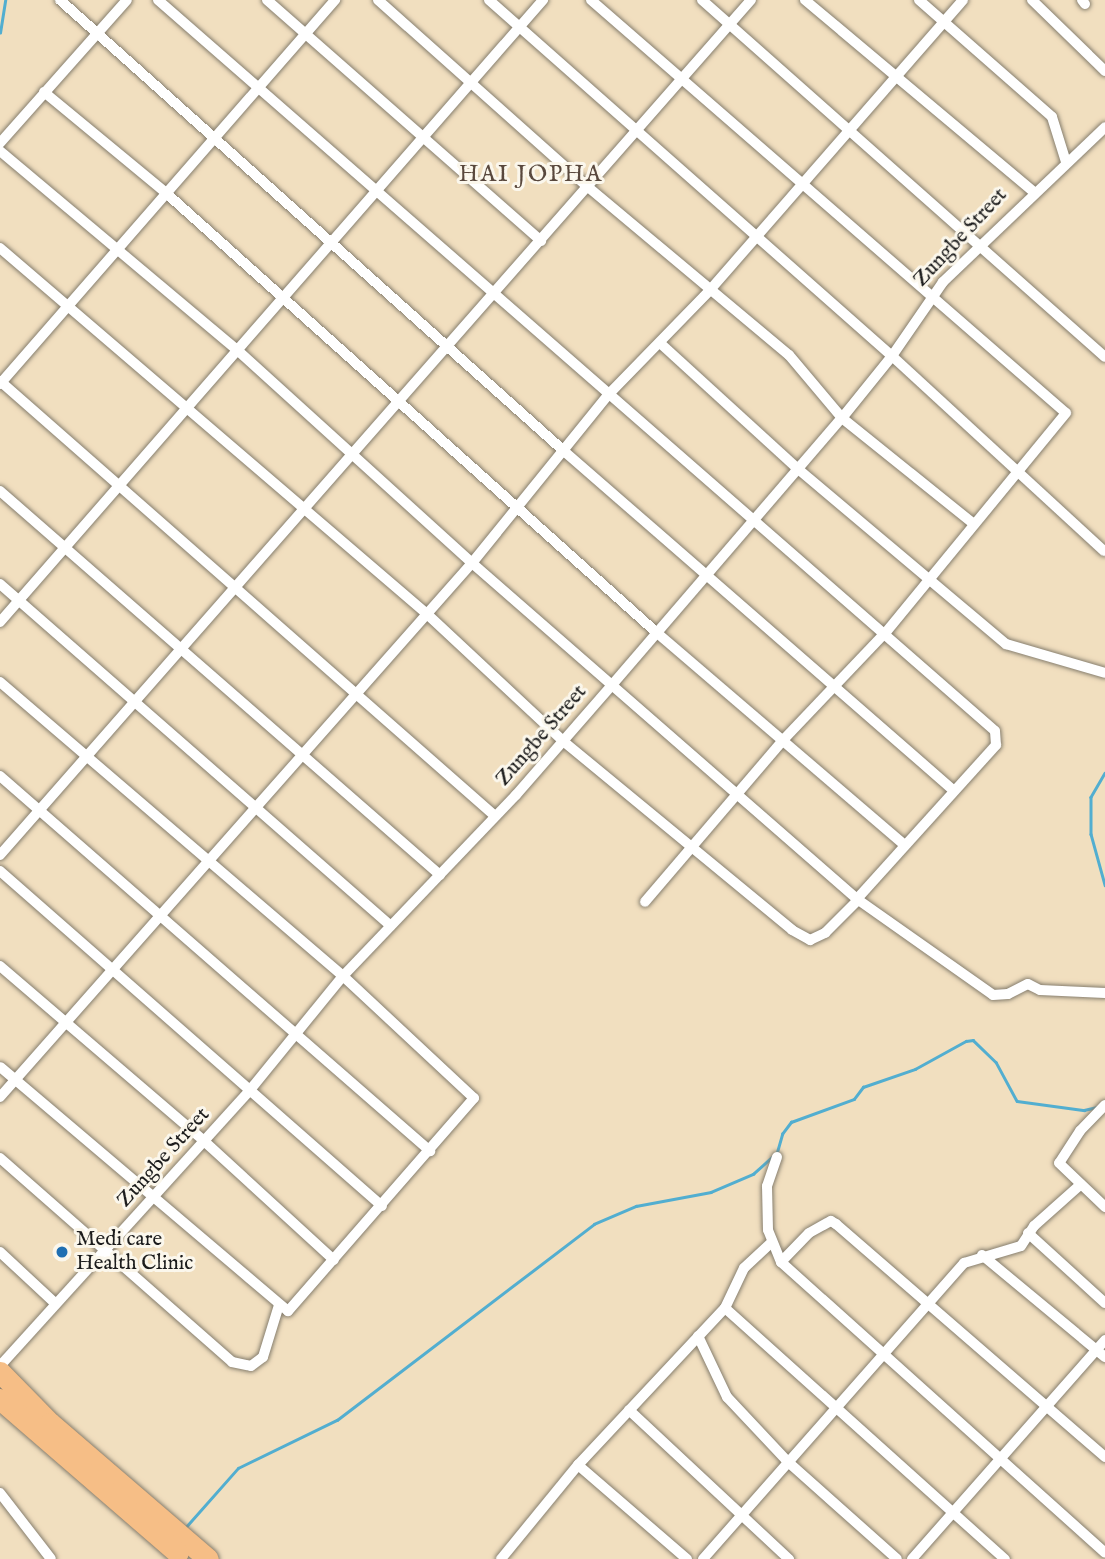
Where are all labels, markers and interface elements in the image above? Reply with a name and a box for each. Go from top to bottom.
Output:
district label: HAI JOPHA [460,161,602,189]
street label: Zungbe Street [909,183,1013,293]
street label: Zungbe Street [491,680,593,792]
street label: Zungbe Street [113,1103,215,1213]
place label: Medi care Health Clinic [76,1227,193,1277]
marker: Medi care Health Clinic [54,1244,70,1260]

